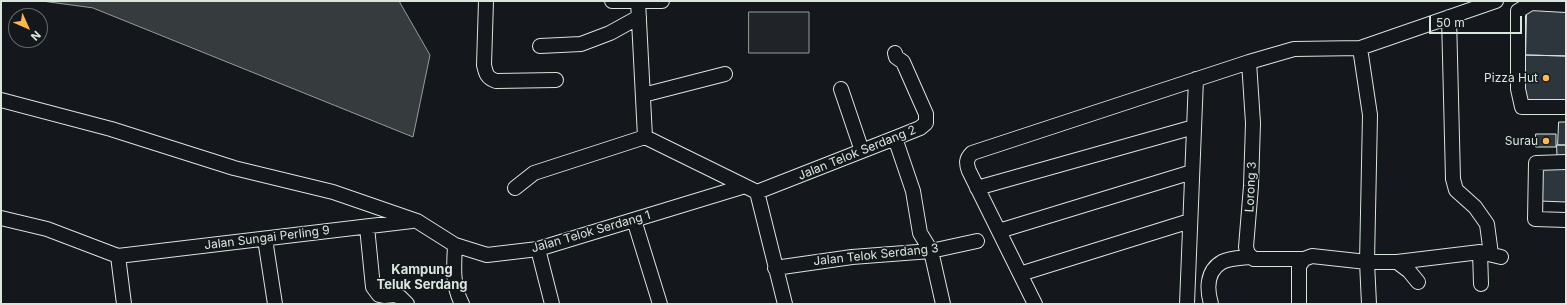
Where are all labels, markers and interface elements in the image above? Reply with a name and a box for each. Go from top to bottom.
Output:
north arrow [8,8,48,48]
scale bar [1431,8,1524,34]
text: 50 m [1436,15,1465,30]
text: N [28,28,44,44]
place label: Pizza Hut [1484,71,1538,85]
marker: Pizza Hut [1541,73,1551,83]
street label: Jalan Telok Serdang 2 [796,123,918,183]
place label: Surau [1505,134,1538,148]
marker: Surau [1541,136,1551,146]
street label: Lorong 3 [1242,161,1260,213]
street label: Jalan Telok Serdang 1 [530,208,652,256]
street label: Jalan Sungai Perling 9 [203,223,331,253]
street label: Jalan Telok Serdang 3 [813,241,939,269]
district label: Kampung Teluk Serdang [377,262,467,293]

